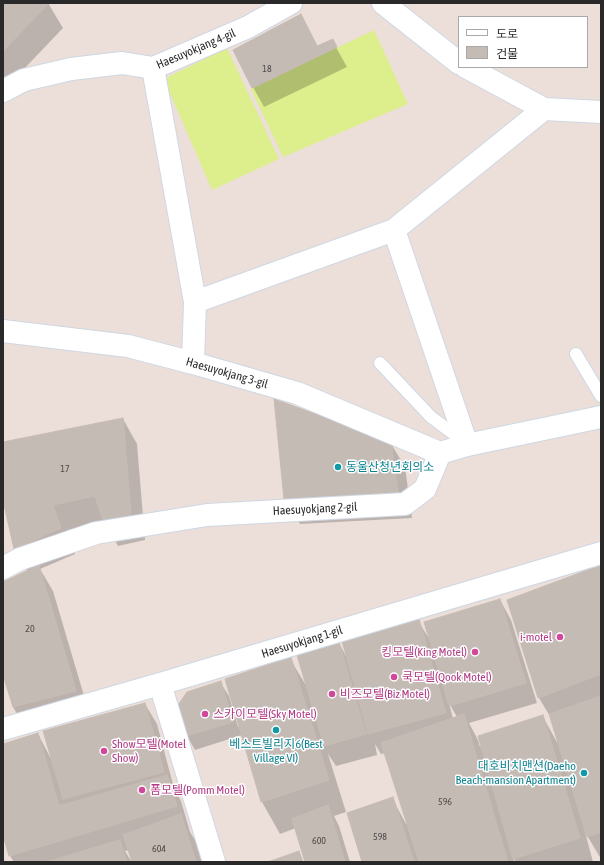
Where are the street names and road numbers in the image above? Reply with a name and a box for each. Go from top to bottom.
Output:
street label: Haesuyokjang 4-gil [154,26,238,72]
street label: Haesuyokjang 3-gil [184,354,270,392]
street label: Haesuyokjang 2-gil [272,500,358,518]
street label: Haesuyokjang 1-gil [260,623,344,661]

